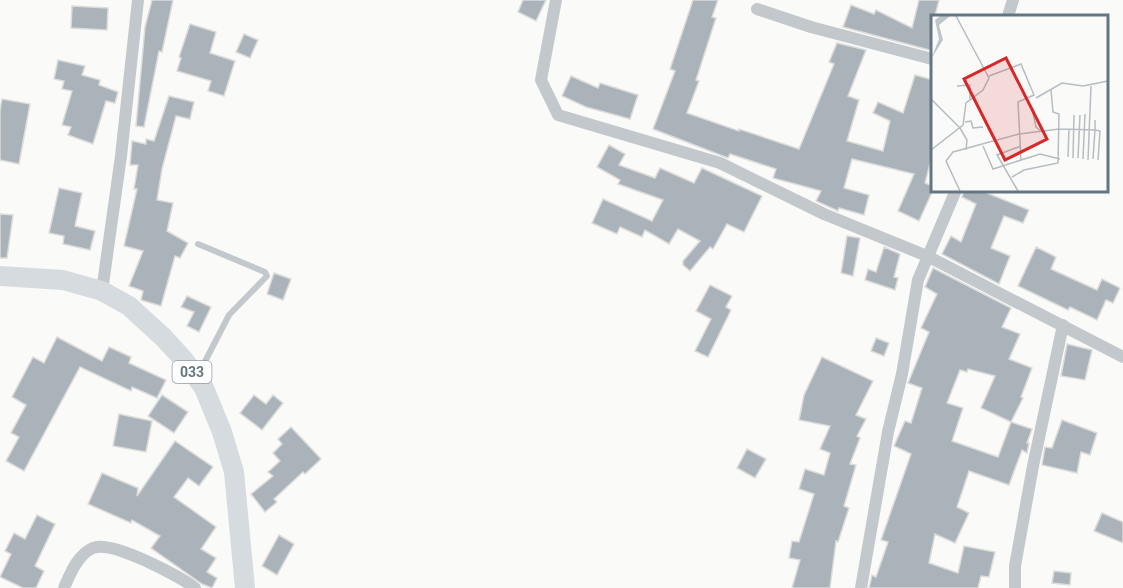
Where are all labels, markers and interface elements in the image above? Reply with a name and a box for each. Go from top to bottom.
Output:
inset map [931,15,1108,192]
road number: 033 [172,361,212,383]

